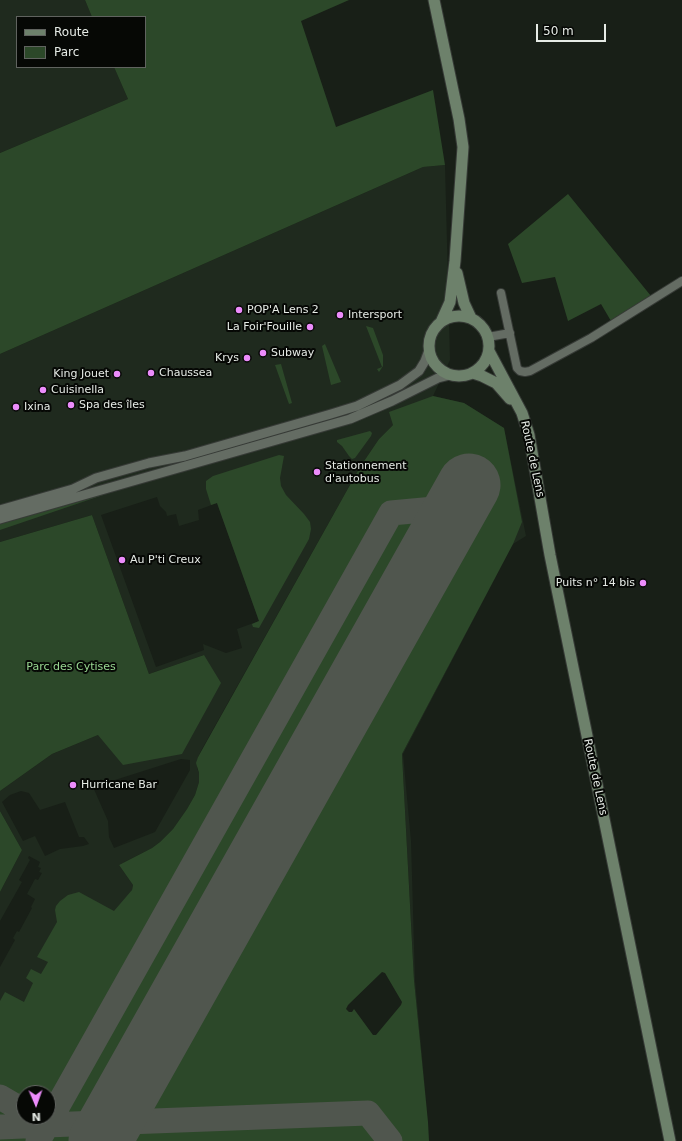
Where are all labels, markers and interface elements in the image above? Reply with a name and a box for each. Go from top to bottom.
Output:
legend [16,16,146,68]
scale bar [538,16,608,42]
text: 50 m [543,24,574,38]
text: Route [54,25,89,39]
text: Parc [54,45,79,59]
place label: POP'A Lens 2 [247,303,319,317]
marker: POP'A Lens 2 [234,305,244,315]
place label: Intersport [348,308,402,322]
marker: Intersport [335,310,345,320]
place label: La Foir'Fouille [227,320,302,334]
marker: La Foir'Fouille [305,322,315,332]
place label: Subway [271,346,314,360]
marker: Subway [258,348,268,358]
place label: Krys [215,351,239,365]
marker: Krys [242,353,252,363]
place label: Chaussea [159,366,212,380]
place label: King Jouet [53,367,109,381]
marker: Chaussea [146,368,156,378]
marker: King Jouet [112,369,122,379]
place label: Cuisinella [51,383,104,397]
marker: Cuisinella [38,385,48,395]
place label: Spa des îles [79,398,145,412]
place label: Ixina [24,400,51,414]
marker: Spa des îles [66,400,76,410]
marker: Ixina [11,402,21,412]
street label: Route de Lens [517,419,547,499]
place label: Stationnement d'autobus [325,459,407,485]
marker: Stationnement d'autobus [312,467,322,477]
place label: Au P'ti Creux [130,553,201,567]
marker: Au P'ti Creux [117,555,127,565]
place label: Puits n° 14 bis [556,576,635,590]
marker: Puits n° 14 bis [638,578,648,588]
park label: Parc des Cytises [26,660,116,674]
street label: Route de Lens [580,737,610,817]
place label: Hurricane Bar [81,778,157,792]
marker: Hurricane Bar [68,780,78,790]
north arrow [16,1085,56,1125]
text: N [32,1110,41,1123]

